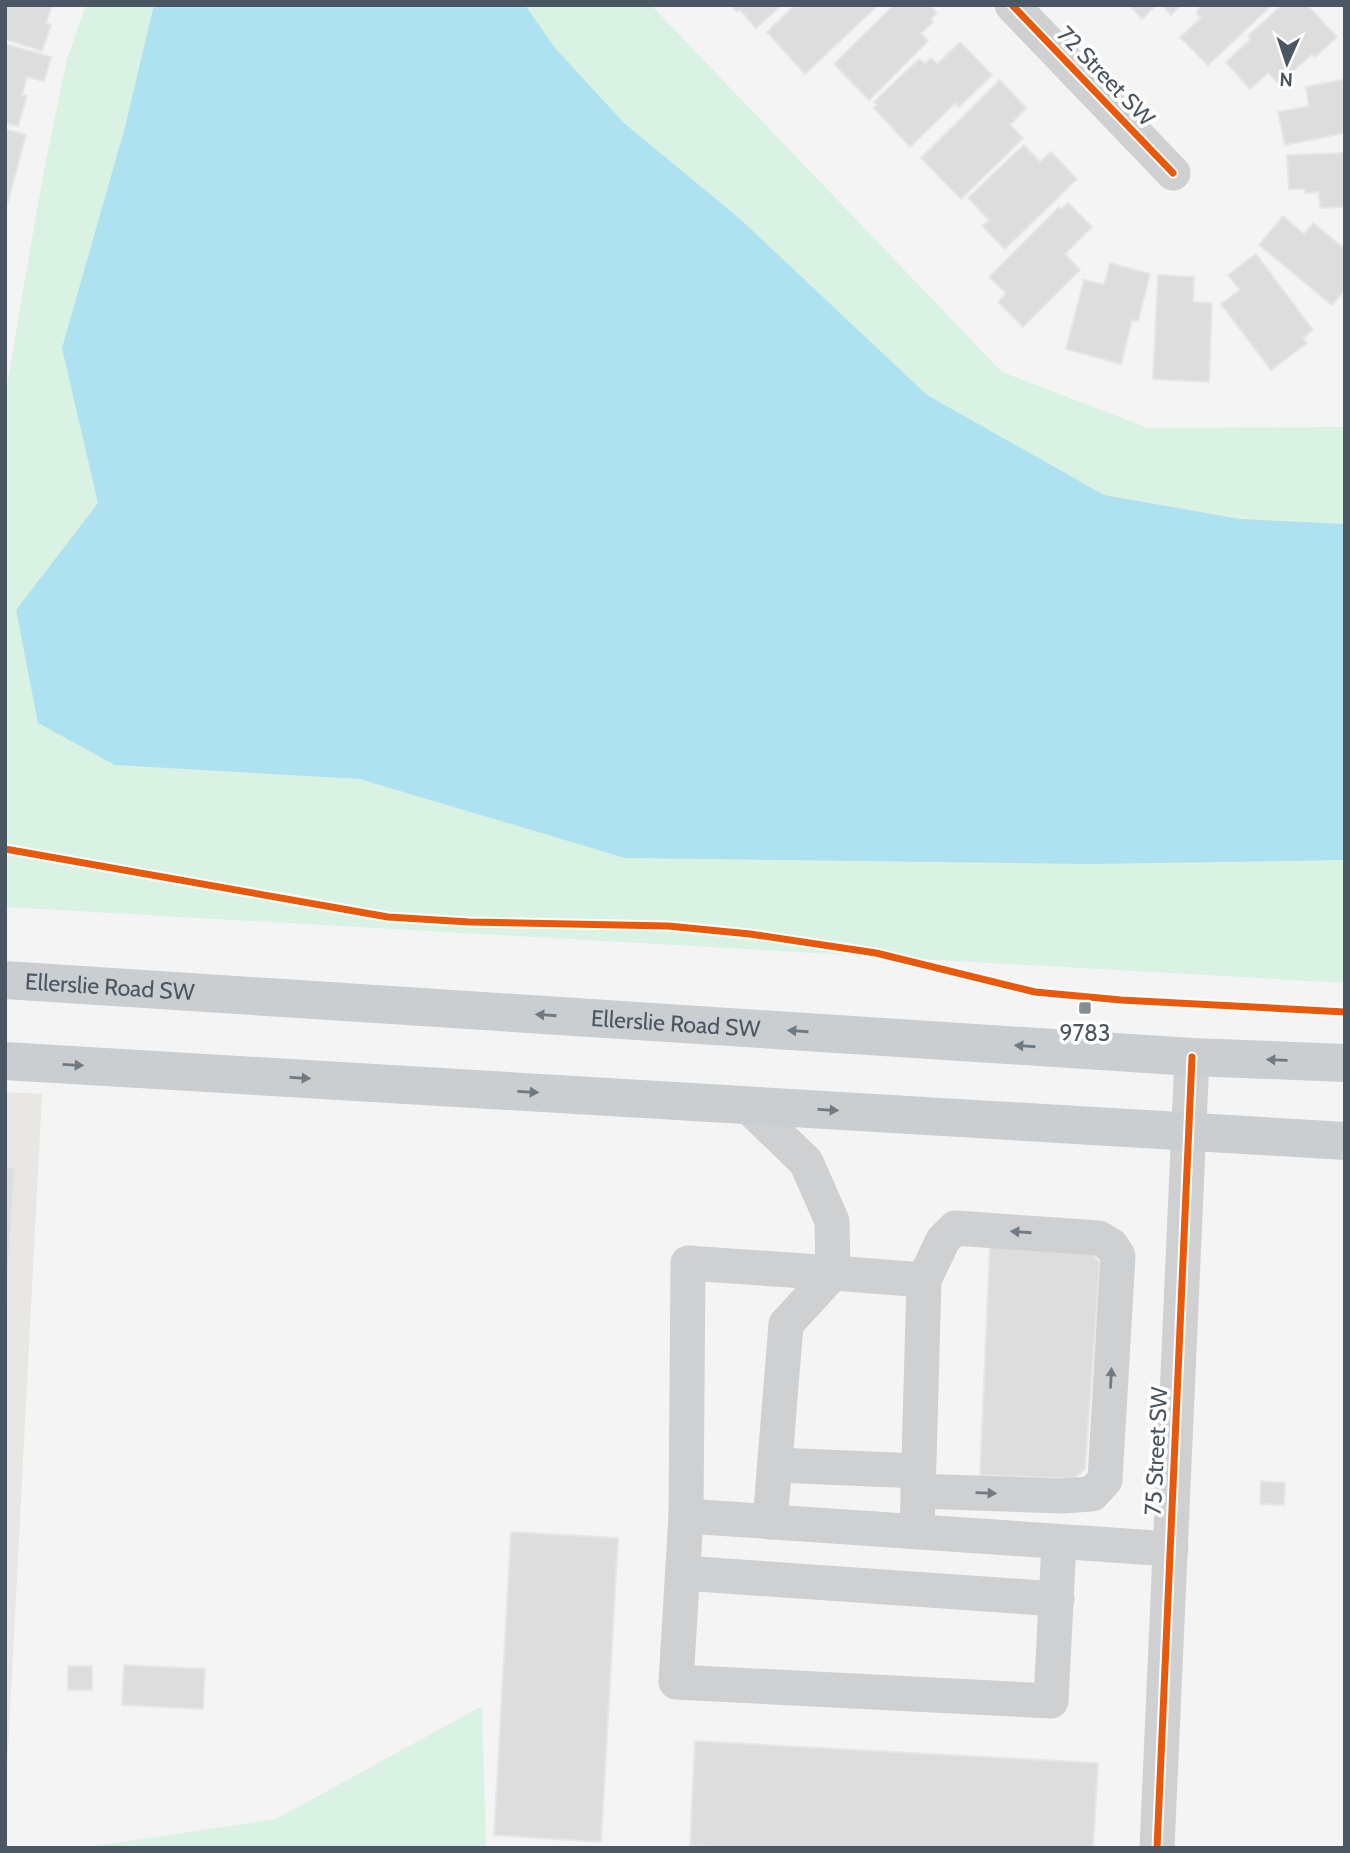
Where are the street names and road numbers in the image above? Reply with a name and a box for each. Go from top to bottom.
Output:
street label: 72 Street SW [1051,20,1161,132]
street label: Ellerslie Road SW [24,967,196,1006]
street label: Ellerslie Road SW [590,1004,761,1043]
street label: 75 Street SW [1139,1386,1173,1516]

